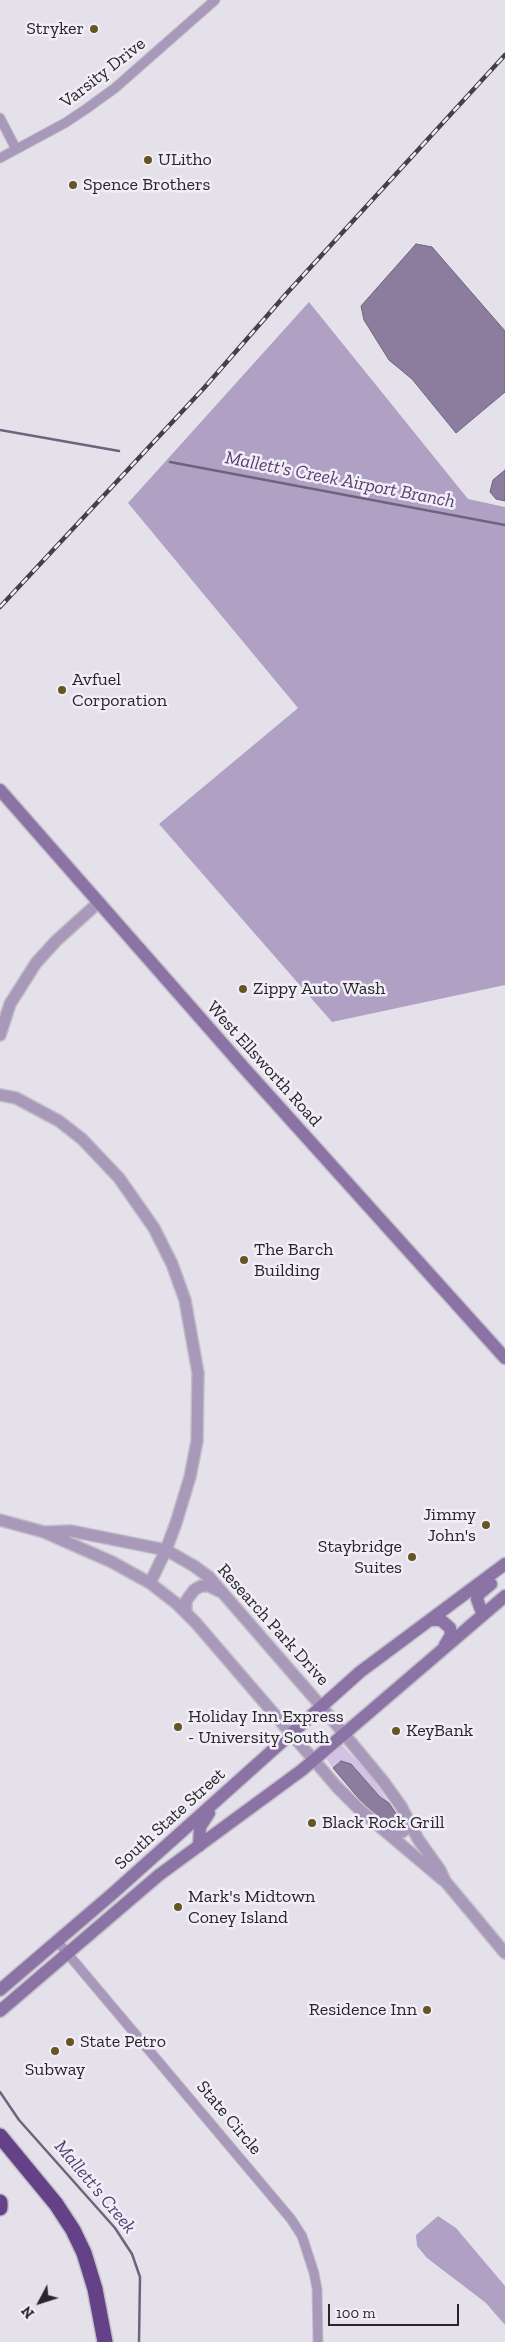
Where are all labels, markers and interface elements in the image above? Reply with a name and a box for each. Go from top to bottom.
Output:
place label: Stryker [26,18,84,40]
marker: Stryker [88,23,100,35]
street label: Varsity Drive [56,33,150,113]
place label: ULitho [158,149,212,171]
marker: ULitho [142,154,154,166]
place label: Spence Brothers [83,174,210,196]
marker: Spence Brothers [67,179,79,191]
water label: Mallett's Creek Airport Branch [223,447,457,513]
place label: Avfuel Corporation [72,669,167,712]
marker: Avfuel Corporation [56,684,68,696]
place label: Zippy Auto Wash [253,978,385,1000]
marker: Zippy Auto Wash [237,983,249,995]
street label: West Ellsworth Road [202,997,326,1131]
place label: The Barch Building [254,1239,333,1282]
marker: The Barch Building [238,1254,250,1266]
place label: Jimmy John's [423,1504,476,1546]
marker: Jimmy John's [480,1519,492,1531]
place label: Staybridge Suites [318,1536,402,1578]
marker: Staybridge Suites [406,1551,418,1563]
street label: Research Park Drive [213,1560,333,1690]
place label: Holiday Inn Express - University South [188,1706,344,1748]
place label: KeyBank [406,1720,473,1742]
marker: Holiday Inn Express - University South [172,1721,184,1733]
marker: KeyBank [390,1725,402,1737]
street label: South State Street [110,1764,230,1874]
place label: Black Rock Grill [322,1812,445,1834]
marker: Black Rock Grill [306,1817,318,1829]
place label: Mark's Midtown Coney Island [188,1886,315,1928]
marker: Mark's Midtown Coney Island [172,1901,184,1913]
place label: Residence Inn [309,1999,417,2021]
marker: Residence Inn [421,2004,433,2016]
place label: State Petro [80,2031,166,2053]
marker: State Petro [64,2036,76,2048]
marker: Subway [49,2045,61,2057]
place label: Subway [25,2059,85,2081]
street label: State Circle [192,2077,266,2159]
water label: Mallett's Creek [49,2136,141,2238]
north arrow [15,2277,65,2327]
scale bar [330,2294,461,2326]
text: N [18,2302,38,2322]
text: 100 m [336,2304,375,2322]

